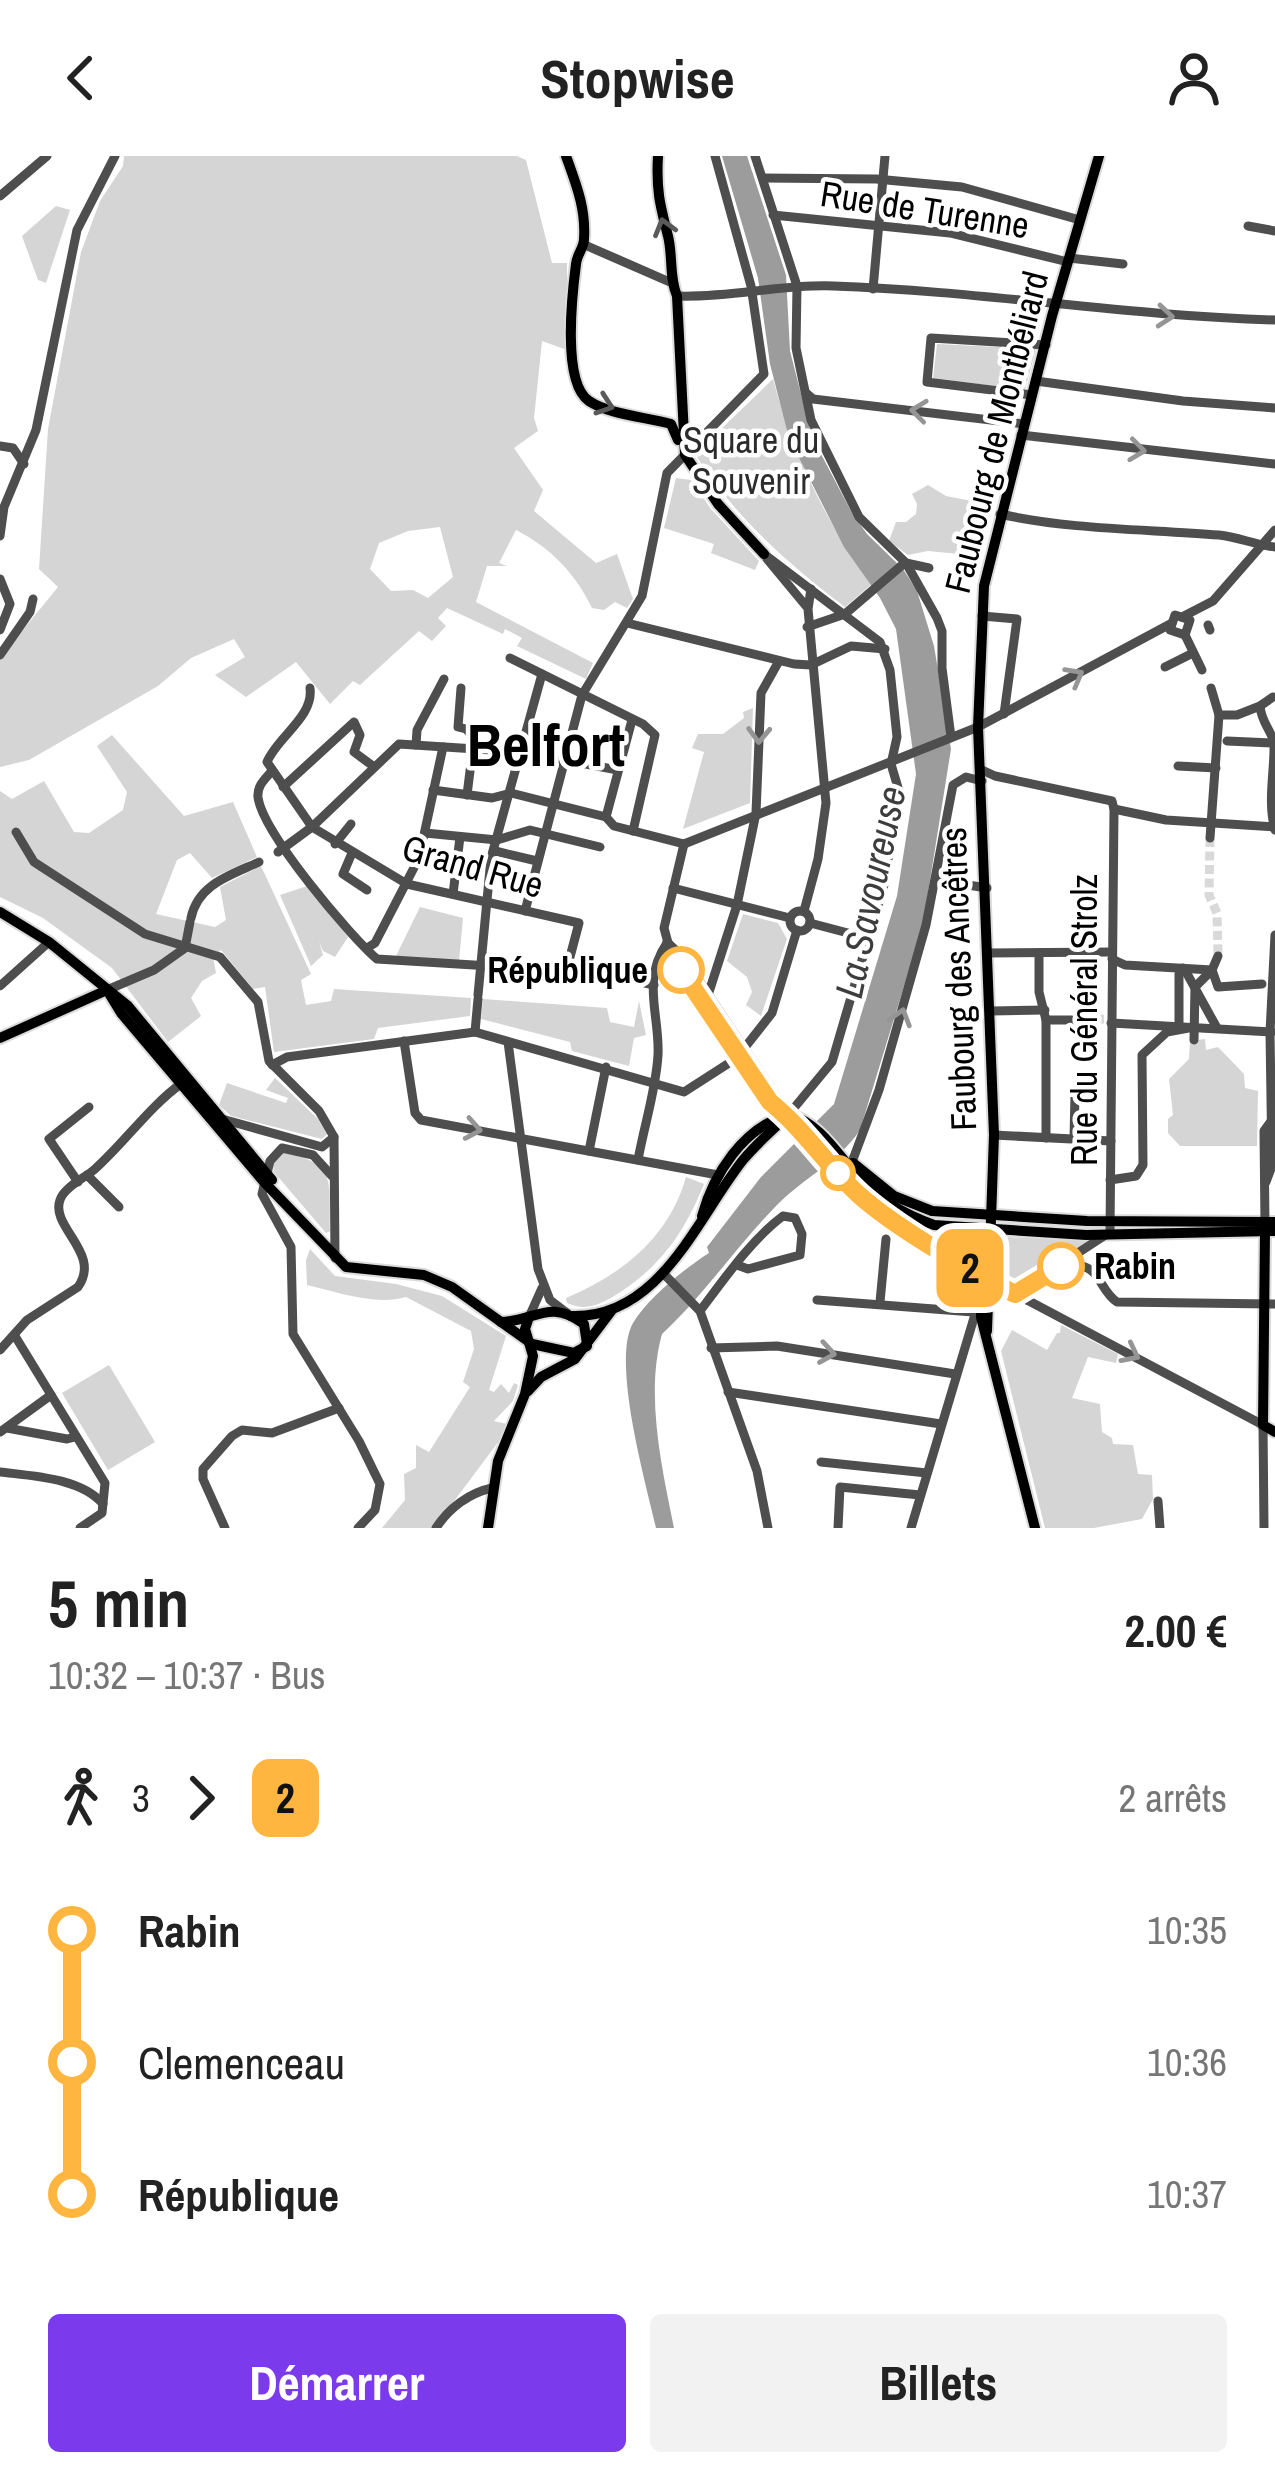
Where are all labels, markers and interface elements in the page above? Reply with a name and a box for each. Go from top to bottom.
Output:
text: Stopwise [540,42,735,115]
icon: back [48,45,114,111]
icon: person [1161,45,1227,111]
street label: Rue de Turenne [817,169,1033,249]
one-way arrow [653,217,678,238]
street label: Faubourg de Montbéliard [933,266,1059,598]
one-way arrow [1156,303,1175,328]
one-way arrow [594,391,615,415]
one-way arrow [909,399,929,425]
park label: Square du Souvenir [683,416,819,505]
one-way arrow [1128,437,1147,463]
one-way arrow [1063,667,1084,690]
district label: Belfort [467,704,625,785]
one-way arrow [746,726,772,745]
water label: La Savoureuse [822,781,918,1003]
street label: Grand Rue [397,823,549,909]
street label: Faubourg des Ancêtres [929,826,987,1132]
street label: Rue du Général Strolz [1060,874,1108,1166]
place label: République [487,946,648,994]
marker: République [659,948,703,992]
one-way arrow [886,1008,911,1029]
one-way arrow [462,1115,482,1141]
unlabelled marker [822,1157,854,1189]
line badge: 2 [931,1229,1009,1307]
text: 2 [960,1240,980,1296]
place label: Rabin [1094,1242,1176,1290]
marker: Rabin [1039,1244,1083,1288]
one-way arrow [817,1339,837,1364]
one-way arrow [1119,1340,1141,1363]
text: 5 min [48,1559,189,1648]
text: 2.00 € [1124,1600,1227,1661]
text: 10:32 – 10:37 · Bus [48,1649,325,1701]
icon: walk [48,1765,114,1831]
icon: forward [168,1765,234,1831]
text: 2 [276,1770,295,1826]
text: 3 [132,1772,150,1824]
text: 2 arrêts [1119,1772,1227,1824]
text: Rabin [138,1900,241,1961]
text: 10:35 [1147,1904,1227,1956]
text: Clemenceau [138,2032,345,2093]
text: 10:36 [1147,2036,1227,2088]
text: République [138,2164,339,2225]
text: 10:37 [1147,2168,1227,2220]
button: Démarrer [48,2314,626,2452]
button: Billets [650,2314,1227,2452]

